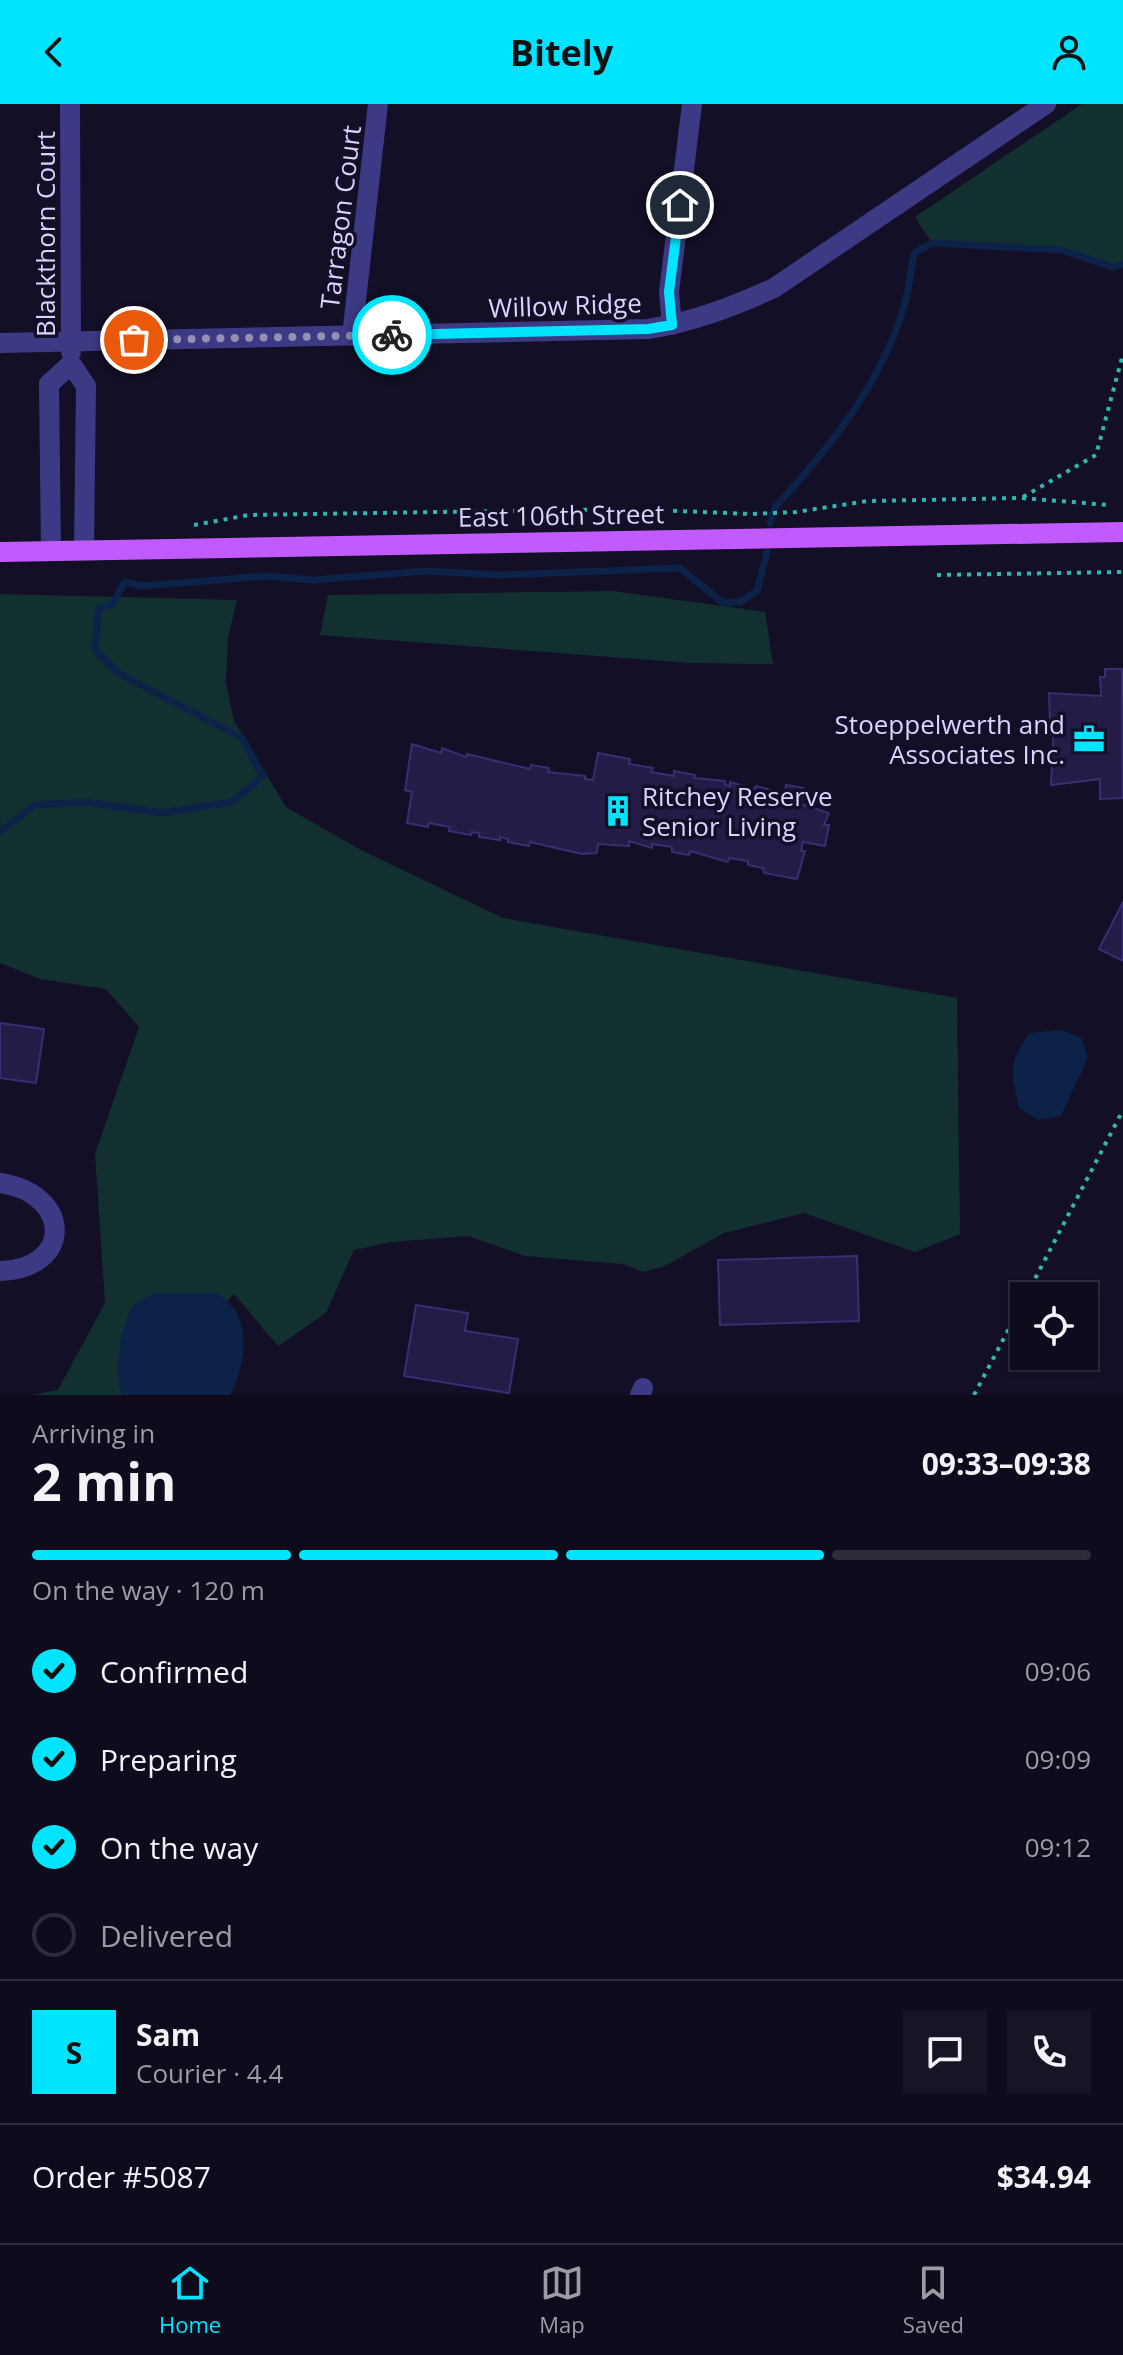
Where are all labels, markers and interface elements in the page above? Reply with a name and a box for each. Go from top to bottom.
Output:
text: Bitely [510,28,613,77]
icon: back [32,30,76,74]
icon: person [1047,30,1091,74]
street label: Tarragon Court [311,123,369,311]
street label: Blackthorn Court [27,131,63,337]
pin [646,171,714,239]
icon: home [658,183,702,227]
street label: Willow Ridge [488,284,642,326]
courier [352,295,432,375]
pin [100,306,168,374]
icon: bike [370,313,414,357]
icon: bag [112,318,156,362]
street label: East 106th Street [457,495,665,535]
place label: Stoeppelwerth and Associates Inc. [835,706,1065,772]
office icon: Stoeppelwerth and Associates Inc. [1072,722,1106,756]
place label: Ritchey Reserve Senior Living [642,778,833,844]
building icon: Ritchey Reserve Senior Living [601,794,635,828]
map controls [1010,1282,1098,1370]
button: locate [1010,1282,1098,1370]
text: Arriving in [32,1415,155,1451]
text: 09:33–09:38 [922,1443,1091,1484]
text: 2 min [32,1445,176,1516]
text: On the way · 120 m [32,1572,265,1608]
icon: check [32,1649,76,1693]
text: Confirmed [100,1651,248,1692]
text: 09:06 [1025,1653,1091,1689]
icon: check [32,1737,76,1781]
text: Preparing [100,1739,237,1780]
text: 09:09 [1025,1741,1091,1777]
icon: check [32,1825,76,1869]
text: On the way [100,1827,258,1868]
text: 09:12 [1025,1829,1091,1865]
text: Delivered [100,1915,233,1956]
button: chat [903,2010,987,2094]
button: phone [1007,2010,1091,2094]
text: Sam [136,2014,200,2055]
text: S [66,2032,82,2073]
text: Courier · 4.4 [136,2055,283,2091]
text: Order #5087 [32,2156,211,2197]
text: $34.94 [997,2156,1091,2197]
tab: Home [159,2261,221,2339]
tab: Map [539,2261,585,2339]
tab: Saved [903,2261,964,2339]

